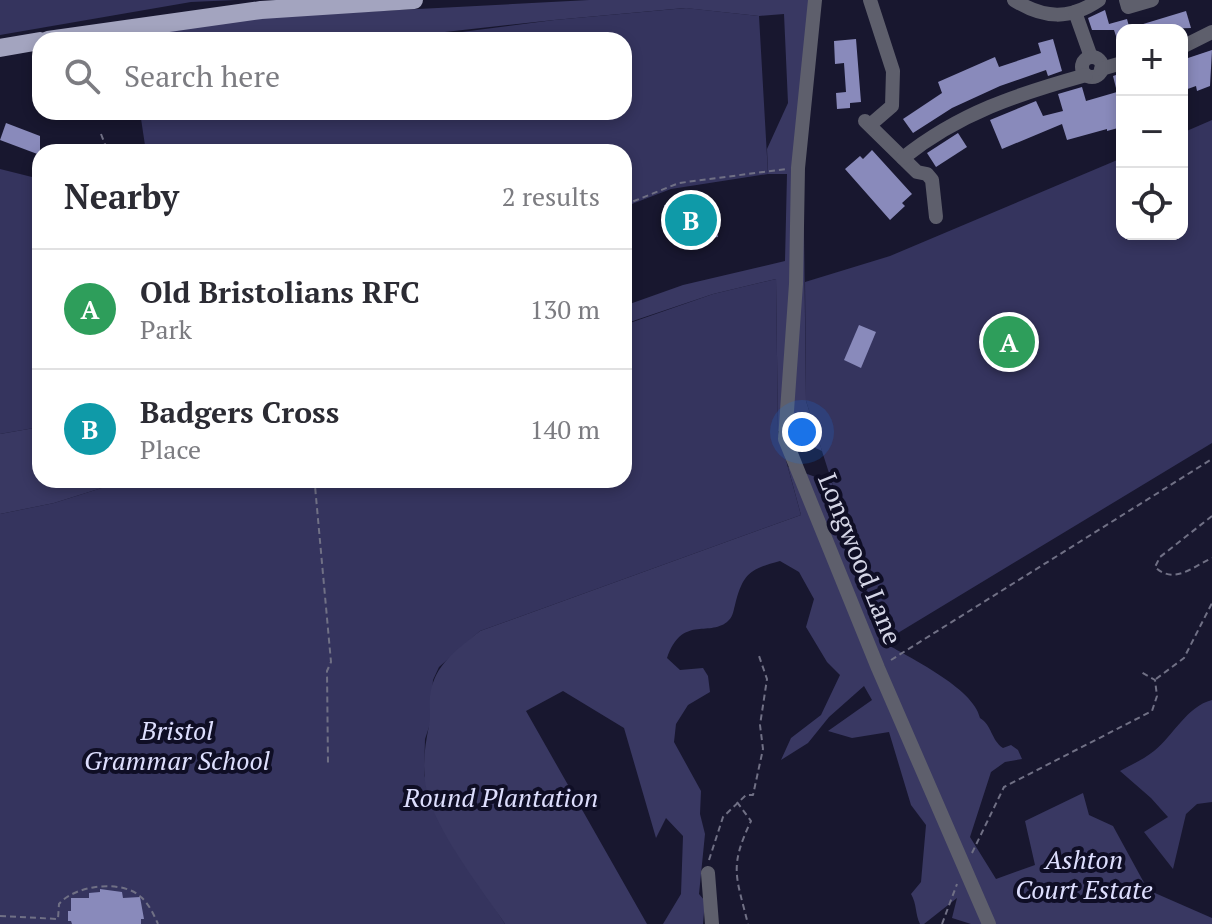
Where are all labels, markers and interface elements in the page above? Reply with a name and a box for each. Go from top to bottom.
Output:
map controls [1116,24,1188,240]
button: + [1116,24,1188,96]
search box [32,32,632,120]
icon: search [60,54,104,98]
text: Search here [124,56,280,96]
button: − [1116,96,1188,168]
button: locate [1116,168,1188,240]
text: Nearby [64,174,179,219]
text: 2 results [502,179,600,213]
pin: B [665,190,717,250]
text: Old Bristolians RFC [140,272,420,312]
text: A [81,292,99,326]
text: 130 m [530,292,600,326]
text: Park [140,312,192,346]
pin: A [983,312,1035,372]
text: Badgers Cross [140,392,339,432]
text: B [82,412,98,446]
text: 140 m [530,412,600,446]
your location [782,412,822,452]
text: Place [140,432,201,466]
street label: Longwood Lane [811,468,911,649]
park label: Bristol Grammar School [84,713,271,777]
park label: Round Plantation [403,780,598,814]
park label: Ashton Court Estate [1015,842,1153,906]

